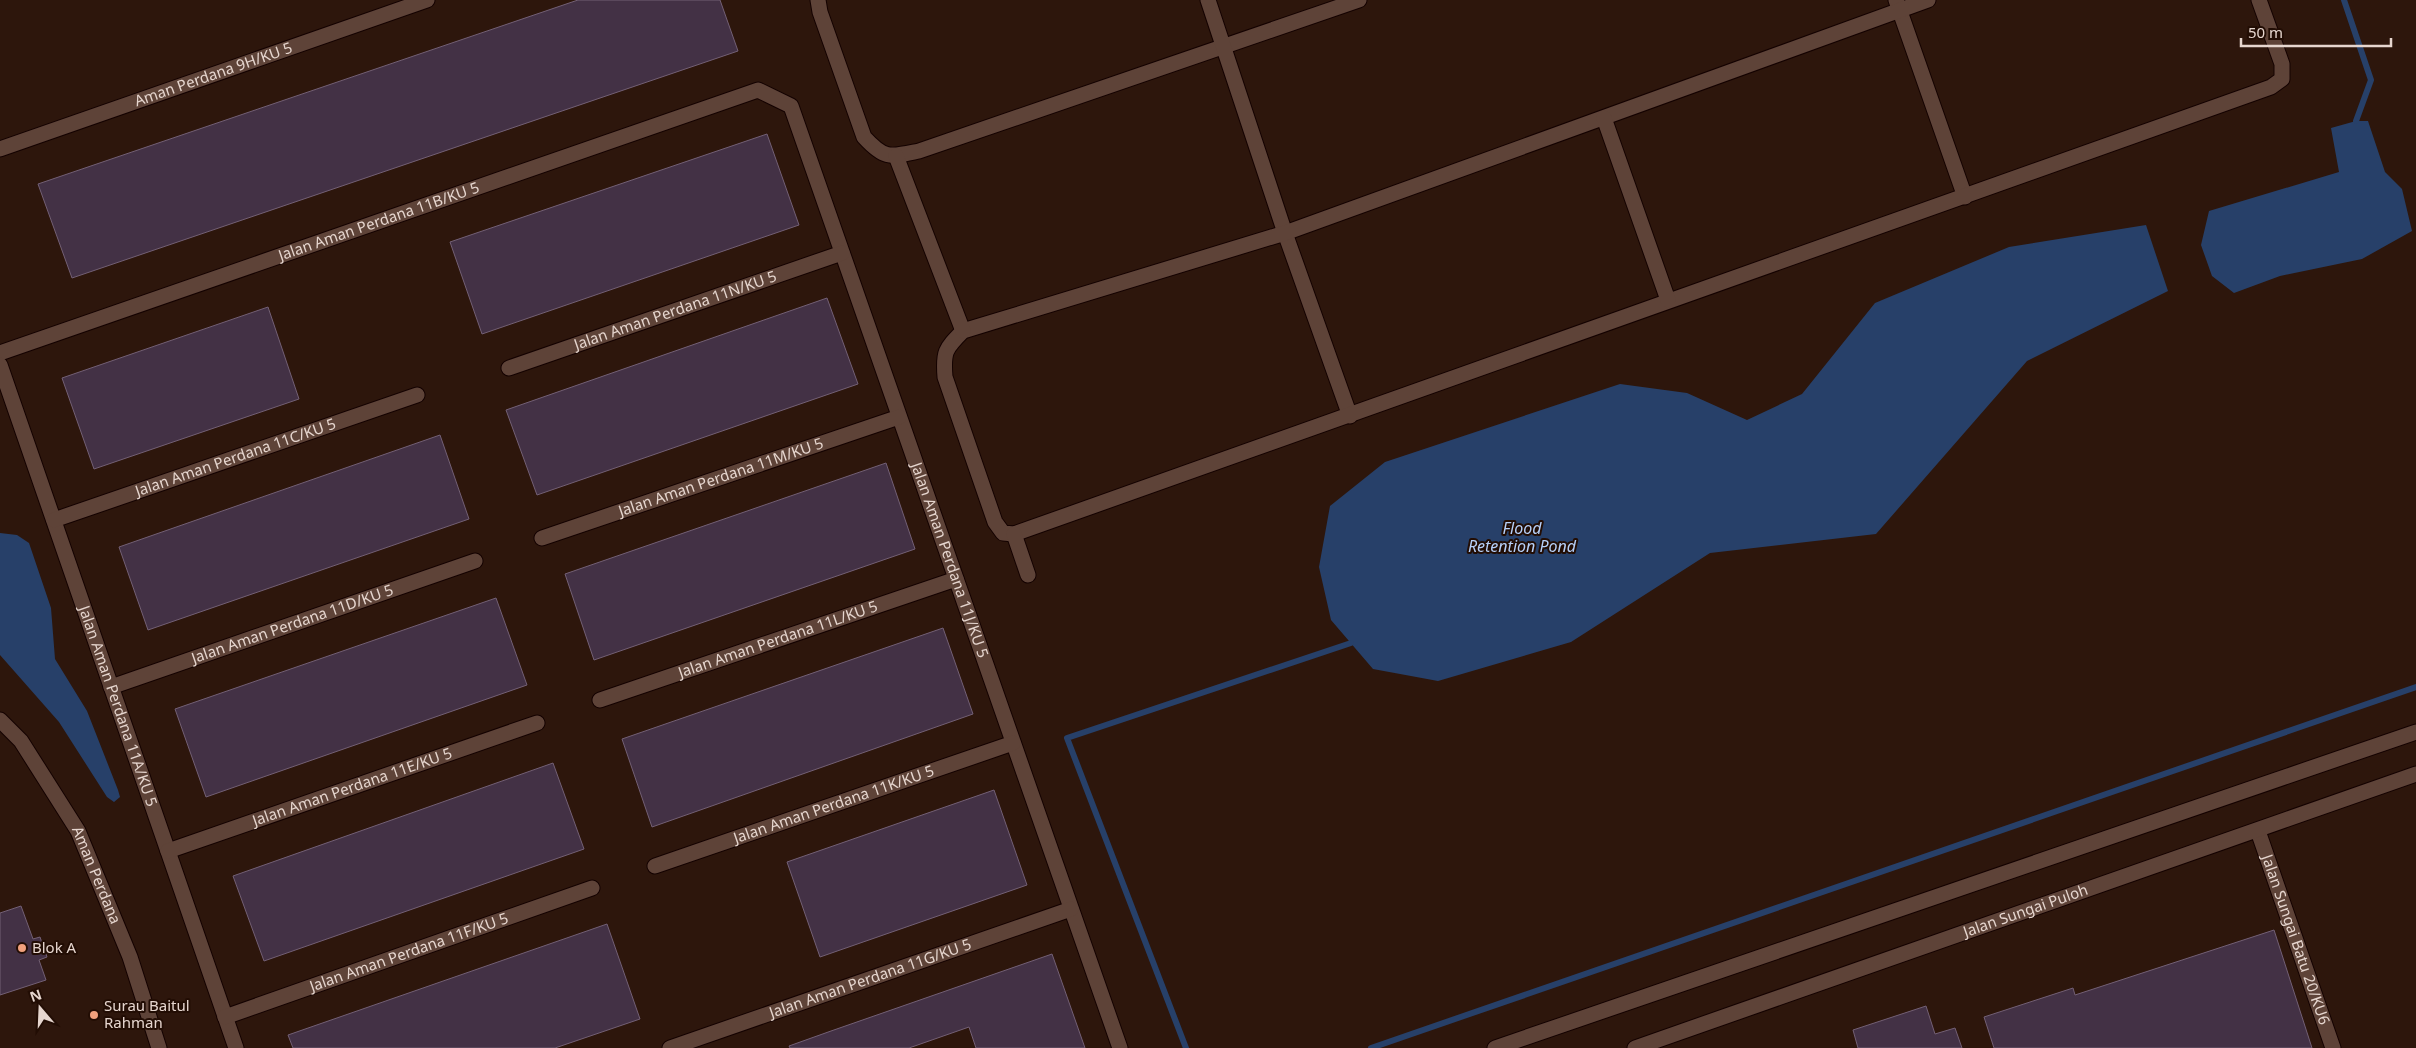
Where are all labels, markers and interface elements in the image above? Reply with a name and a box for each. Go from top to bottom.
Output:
scale bar [2241,15,2391,47]
text: 50 m [2248,22,2283,42]
street label: Aman Perdana 9H/KU 5 [131,37,295,110]
street label: Jalan Aman Perdana 11B/KU 5 [274,177,482,265]
street label: Jalan Aman Perdana 11N/KU 5 [569,265,779,354]
street label: Jalan Aman Perdana 11C/KU 5 [130,413,338,501]
street label: Jalan Aman Perdana 11M/KU 5 [614,432,826,521]
street label: Jalan Aman Perdana 11J/KU 5 [907,458,994,660]
water label: Flood Retention Pond [1468,517,1577,557]
street label: Jalan Aman Perdana 11D/KU 5 [187,579,396,668]
street label: Jalan Aman Perdana 11L/KU 5 [673,595,880,682]
street label: Jalan Aman Perdana 11A/KU 5 [74,601,163,809]
street label: Jalan Aman Perdana 11E/KU 5 [248,742,454,831]
street label: Jalan Aman Perdana 11K/KU 5 [729,760,936,848]
street label: Aman Perdana [68,823,126,927]
street label: Jalan Sungai Batu 20/KU6 [2257,850,2335,1027]
street label: Jalan Sungai Puloh [1958,879,2090,942]
street label: Jalan Aman Perdana 11F/KU 5 [305,907,511,996]
street label: Jalan Aman Perdana 11G/KU 5 [764,933,974,1023]
place label: Blok A [32,937,77,957]
marker: Blok A [16,942,28,954]
north arrow [15,983,65,1033]
text: N [27,984,44,1006]
place label: Surau Baitul Rahman [104,995,190,1032]
marker: Surau Baitul Rahman [88,1009,100,1021]

